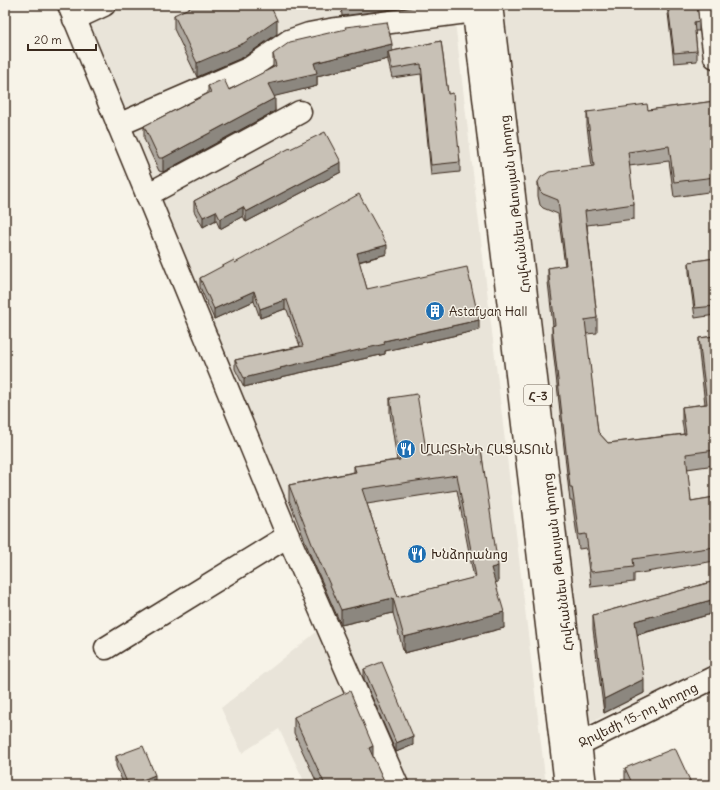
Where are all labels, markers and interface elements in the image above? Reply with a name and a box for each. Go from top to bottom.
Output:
scale bar [28,26,96,52]
text: 20 m [34,32,62,47]
street label: Հովհաննես Թևոսյան փողոց [496,114,534,294]
building icon: Astafyan Hall [424,300,446,322]
place label: Astafyan Hall [449,303,527,320]
road number: Հ-3 [524,385,552,405]
restaurant icon: ՄԱՐՏԻՆԻ ՀԱՑԱՏՈւՆ [395,438,417,460]
place label: ՄԱՐՏԻՆԻ ՀԱՑԱՏՈւՆ [420,441,553,458]
street label: Հովհաննես Թևոսյան փողոց [539,472,577,652]
restaurant icon: Խնձորանոց [406,543,428,565]
place label: Խնձորանոց [431,546,508,563]
street label: Ջրվեժի 15-րդ փողոց [576,679,700,751]

